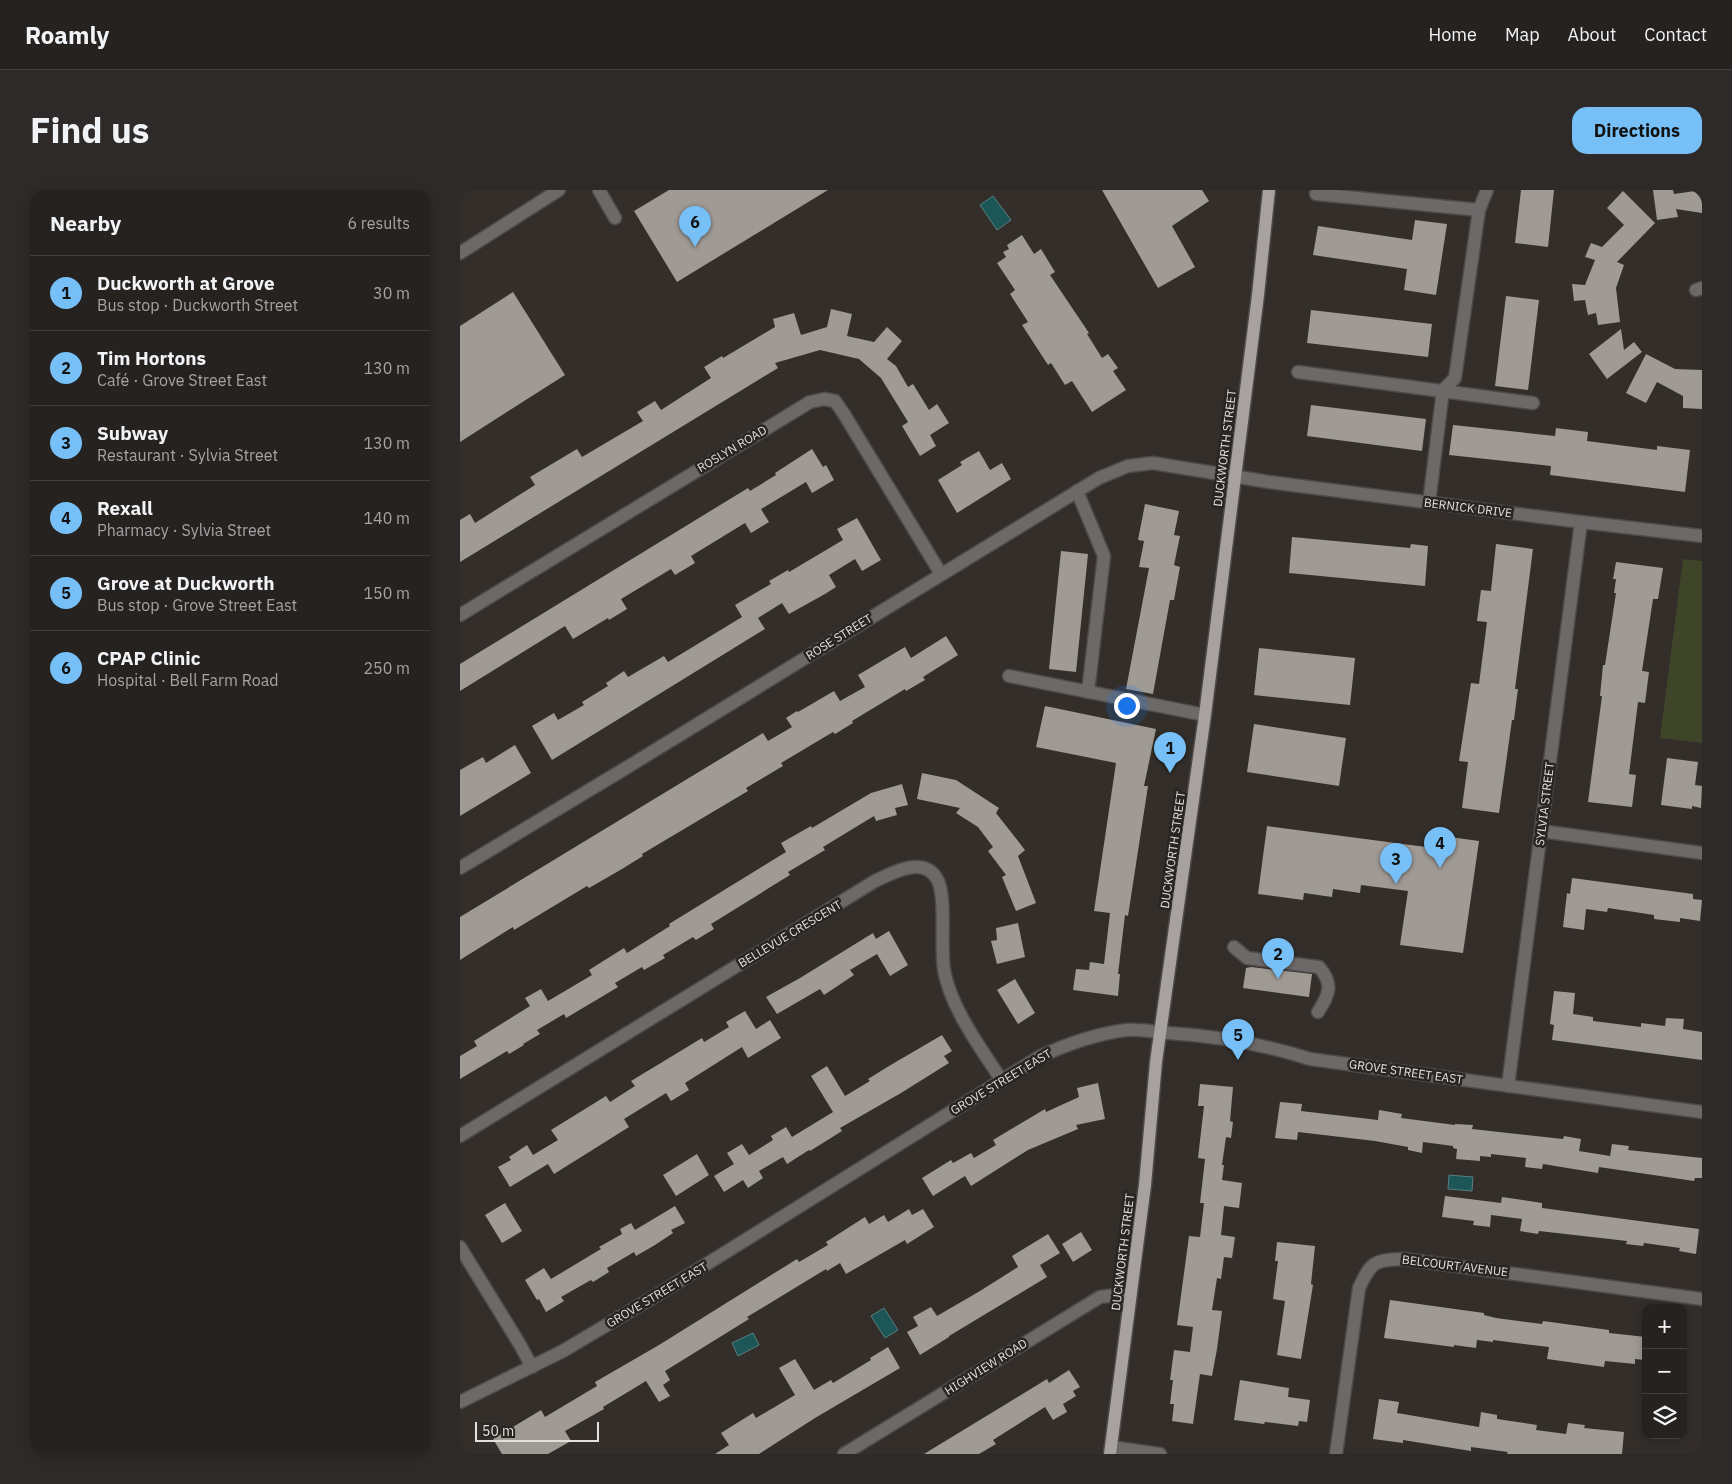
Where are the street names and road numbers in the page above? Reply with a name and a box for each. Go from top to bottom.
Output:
street label: DUCKWORTH STREET [1210,388,1239,507]
street label: ROSLYN ROAD [694,422,769,475]
street label: BERNICK DRIVE [1423,495,1513,520]
street label: ROSE STREET [803,610,875,663]
street label: SYLVIA STREET [1532,761,1557,847]
street label: DUCKWORTH STREET [1157,790,1188,909]
street label: BELLEVUE CRESCENT [735,897,844,970]
street label: GROVE STREET EAST [948,1046,1054,1118]
street label: GROVE STREET EAST [1348,1056,1464,1087]
street label: DUCKWORTH STREET [1108,1192,1137,1311]
street label: BELCOURT AVENUE [1401,1252,1509,1279]
street label: GROVE STREET EAST [604,1259,710,1331]
street label: HIGHVIEW ROAD [942,1335,1030,1398]

